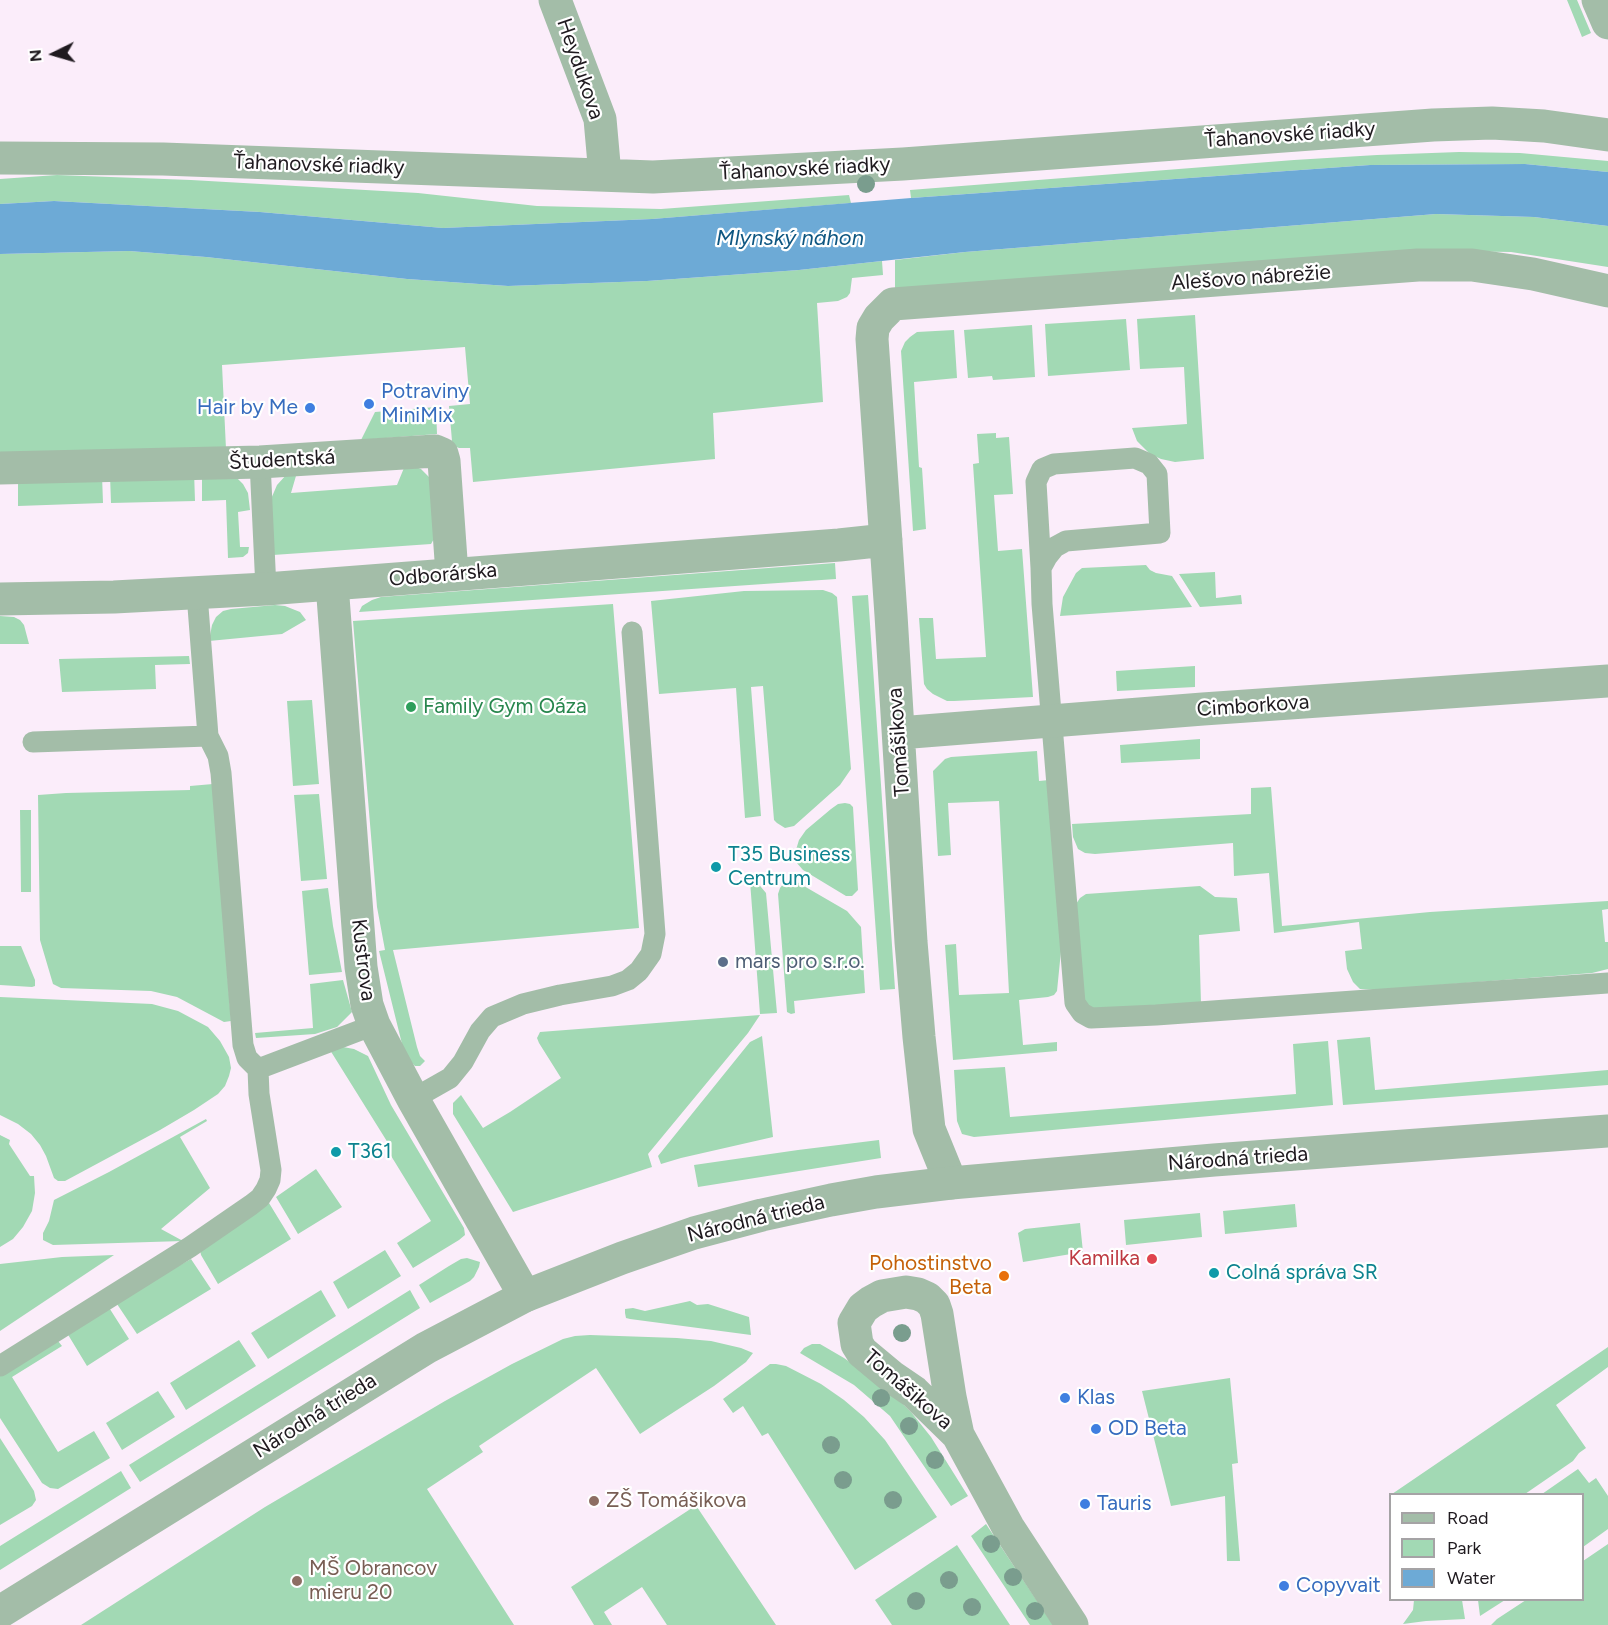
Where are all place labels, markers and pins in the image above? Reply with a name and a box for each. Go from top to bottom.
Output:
place label: Potraviny MiniMix [381,379,469,429]
place label: Hair by Me [197,395,298,421]
marker: Potraviny MiniMix [362,397,376,411]
marker: Hair by Me [303,401,317,415]
place label: Family Gym Oáza [423,694,587,720]
marker: Family Gym Oáza [404,700,418,714]
place label: T35 Business Centrum [728,842,850,892]
marker: T35 Business Centrum [709,860,723,874]
place label: mars pro s.r.o. [735,949,865,975]
marker: mars pro s.r.o. [716,955,730,969]
place label: T361 [348,1139,392,1165]
marker: T361 [329,1145,343,1159]
place label: Kamilka [1069,1246,1140,1272]
place label: Pohostinstvo Beta [869,1251,992,1301]
marker: Kamilka [1145,1252,1159,1266]
place label: Colná správa SR [1226,1260,1378,1286]
marker: Colná správa SR [1207,1266,1221,1280]
marker: Pohostinstvo Beta [997,1269,1011,1283]
place label: Klas [1077,1385,1115,1411]
marker: Klas [1058,1391,1072,1405]
place label: OD Beta [1108,1416,1187,1442]
marker: OD Beta [1089,1422,1103,1436]
place label: ZŠ Tomášikova [606,1488,747,1514]
place label: Tauris [1097,1491,1151,1517]
marker: ZŠ Tomášikova [587,1494,601,1508]
marker: Tauris [1078,1497,1092,1511]
place label: MŠ Obrancov mieru 20 [309,1556,437,1606]
place label: Copyvait [1296,1573,1381,1599]
marker: MŠ Obrancov mieru 20 [290,1574,304,1588]
marker: Copyvait [1277,1579,1291,1593]

